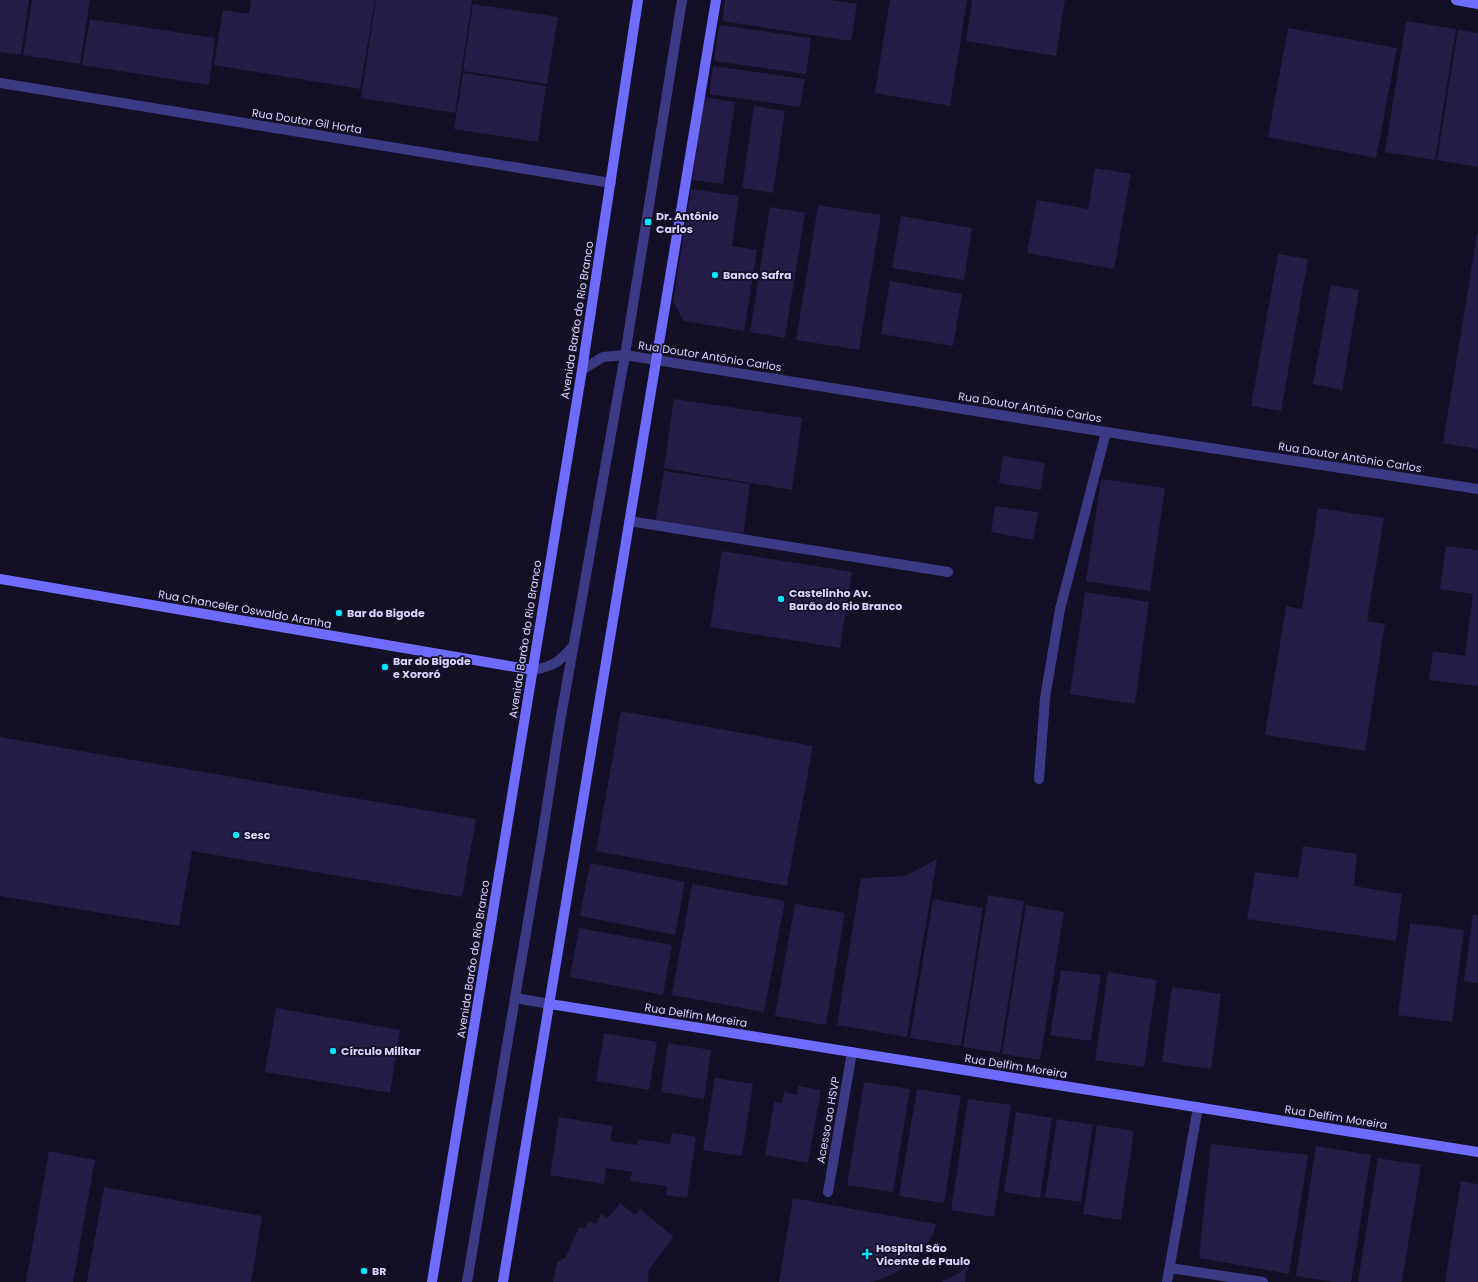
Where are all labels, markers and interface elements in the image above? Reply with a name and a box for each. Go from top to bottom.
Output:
street label: Rua Doutor Gil Horta [251,104,363,138]
place label: Dr. Antônio Carlos [656,208,719,237]
marker: Dr. Antônio Carlos [643,217,653,227]
street label: Avenida Barão do Rio Branco [557,240,597,400]
place label: Banco Safra [723,267,792,283]
marker: Banco Safra [710,270,720,280]
street label: Rua Doutor Antônio Carlos [637,337,783,375]
street label: Rua Doutor Antônio Carlos [957,388,1103,426]
street label: Rua Doutor Antônio Carlos [1277,438,1423,476]
street label: Avenida Barão do Rio Branco [505,559,545,719]
place label: Castelinho Av. Barão do Rio Branco [789,585,902,614]
street label: Rua Chanceler Oswaldo Aranha [157,586,333,632]
marker: Castelinho Av. Barão do Rio Branco [776,594,786,604]
place label: Bar do Bigode [347,605,425,621]
marker: Bar do Bigode [334,608,344,618]
place label: Bar do Bigode e Xororó [393,653,471,682]
marker: Bar do Bigode e Xororó [380,662,390,672]
place label: Sesc [244,827,271,843]
marker: Sesc [231,830,241,840]
street label: Avenida Barão do Rio Branco [453,879,493,1039]
street label: Rua Delfim Moreira [644,999,748,1031]
place label: Círculo Militar [341,1043,421,1059]
marker: Círculo Militar [328,1046,338,1056]
street label: Rua Delfim Moreira [964,1050,1068,1082]
street label: Acesso ao HSVP [813,1075,843,1165]
street label: Rua Delfim Moreira [1284,1101,1388,1133]
place label: Hospital São Vicente de Paulo [876,1240,970,1269]
marker: Hospital São Vicente de Paulo [861,1248,873,1260]
place label: BR [372,1263,386,1279]
marker: BR [359,1266,369,1276]

